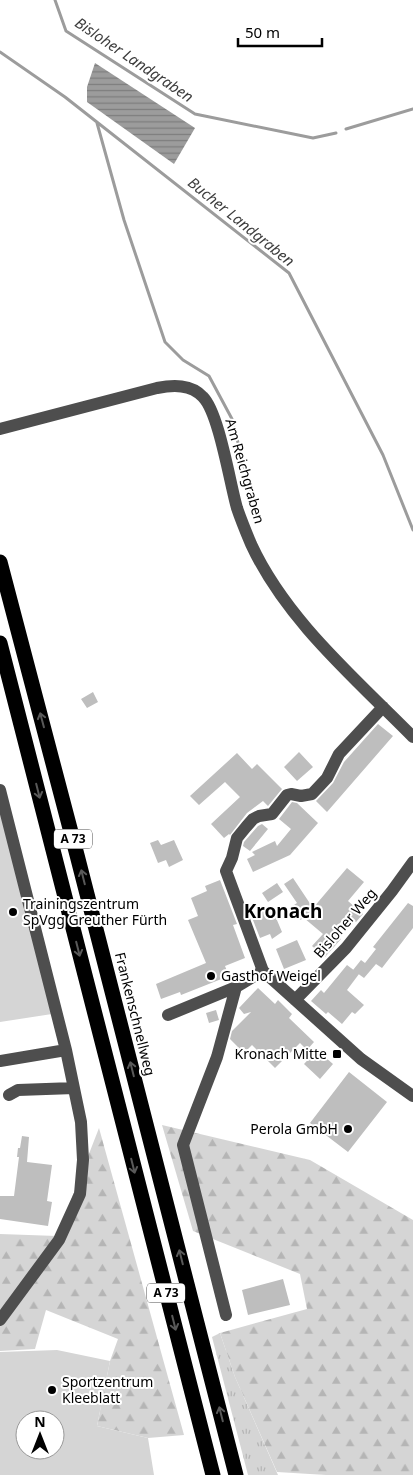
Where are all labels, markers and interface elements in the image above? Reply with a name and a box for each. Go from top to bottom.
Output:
water label: Bisloher Landgraben [72,12,198,106]
scale bar [238,15,322,47]
text: 50 m [245,22,280,42]
water label: Bucher Landgraben [184,172,299,270]
street label: Am Reichgraben [221,416,270,526]
one-way arrow [37,713,46,729]
one-way arrow [34,783,43,799]
road number: A 73 [54,830,92,849]
one-way arrow [78,870,87,886]
street label: Bisloher Weg [309,884,380,962]
place label: Trainingszentrum SpVgg Greuther Fürth [23,894,167,929]
district label: Kronach [244,898,322,924]
marker: Trainingszentrum SpVgg Greuther Fürth [7,906,19,918]
one-way arrow [74,941,83,957]
street label: Frankenschnellweg [111,950,160,1078]
place label: Gasthof Weigel [221,966,321,985]
marker: Gasthof Weigel [205,970,217,982]
place label: Kronach Mitte [235,1044,327,1063]
marker: Kronach Mitte [331,1048,343,1060]
one-way arrow [127,1061,136,1077]
place label: Perola GmbH [250,1119,338,1138]
marker: Perola GmbH [342,1123,354,1135]
one-way arrow [129,1157,139,1173]
one-way arrow [175,1249,185,1265]
road number: A 73 [147,1284,185,1302]
one-way arrow [169,1315,179,1331]
place label: Sportzentrum Kleeblatt [62,1372,153,1407]
marker: Sportzentrum Kleeblatt [46,1384,58,1396]
one-way arrow [216,1407,225,1423]
north arrow [15,1410,65,1460]
text: N [34,1412,46,1431]

